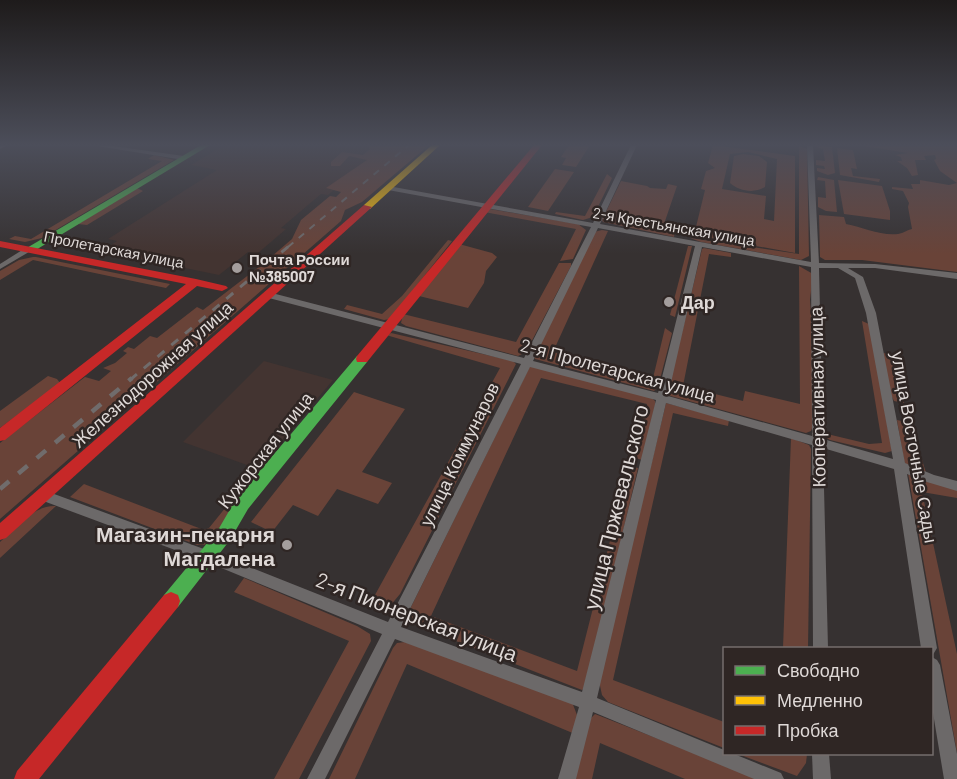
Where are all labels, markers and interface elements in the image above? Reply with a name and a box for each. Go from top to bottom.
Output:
street label: 2-я Крестьянская улица [592,203,757,249]
street label: Пролетарская улица [42,227,186,272]
place label: Почта России №385007 [249,250,350,285]
marker: Почта России №385007 [230,261,244,275]
place label: Дар [681,291,715,313]
street label: Железнодорожная улица [67,295,238,452]
marker: Дар [662,295,676,309]
street label: Кооперативная улица [804,306,830,487]
street label: 2-я Пролетарская улица [518,333,719,407]
street label: улица Восточные Сады [887,349,943,545]
street label: улица Коммунаров [415,379,503,529]
street label: Кужорская улица [213,387,318,513]
street label: улица Пржевальского [577,402,653,612]
place label: Магазин-пекарня Магдалена [96,521,275,570]
marker: Магазин-пекарня Магдалена [280,538,294,552]
street label: 2-я Пионерская улица [313,566,522,666]
legend [723,647,933,755]
text: Свободно [777,659,860,681]
text: Медленно [777,689,863,711]
text: Пробка [777,719,840,741]

